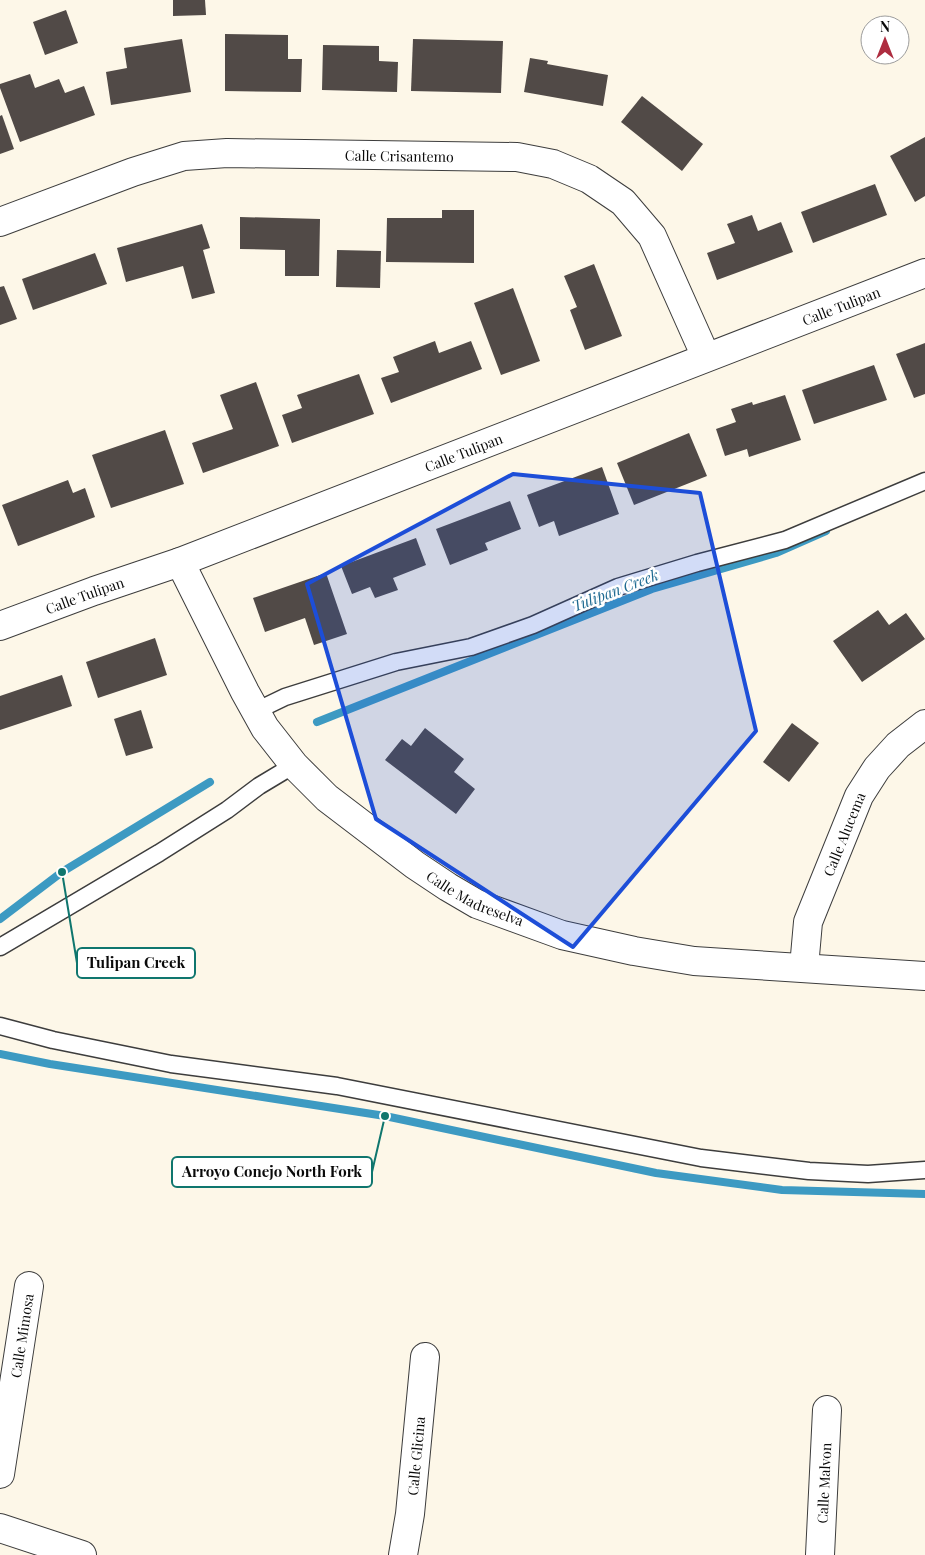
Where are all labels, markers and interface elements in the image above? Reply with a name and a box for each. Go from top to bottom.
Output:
north arrow [860,15,910,65]
text: N [880,17,890,36]
street label: Calle Crisantemo [345,145,454,166]
street label: Calle Tulipan [799,282,883,329]
street label: Calle Tulipan [422,428,506,476]
water label: Tulipan Creek [569,564,661,616]
street label: Calle Tulipan [42,572,127,618]
street label: Calle Alucema [818,789,869,879]
street label: Calle Madreselva [423,866,526,930]
callout: Tulipan Creek [77,948,195,978]
text: Tulipan Creek [87,952,185,972]
callout: Arroyo Conejo North Fork [172,1157,372,1187]
text: Arroyo Conejo North Fork [181,1161,362,1181]
street label: Calle Mimosa [5,1292,37,1379]
street label: Calle Glicina [402,1415,429,1496]
street label: Calle Malvon [812,1442,835,1524]

